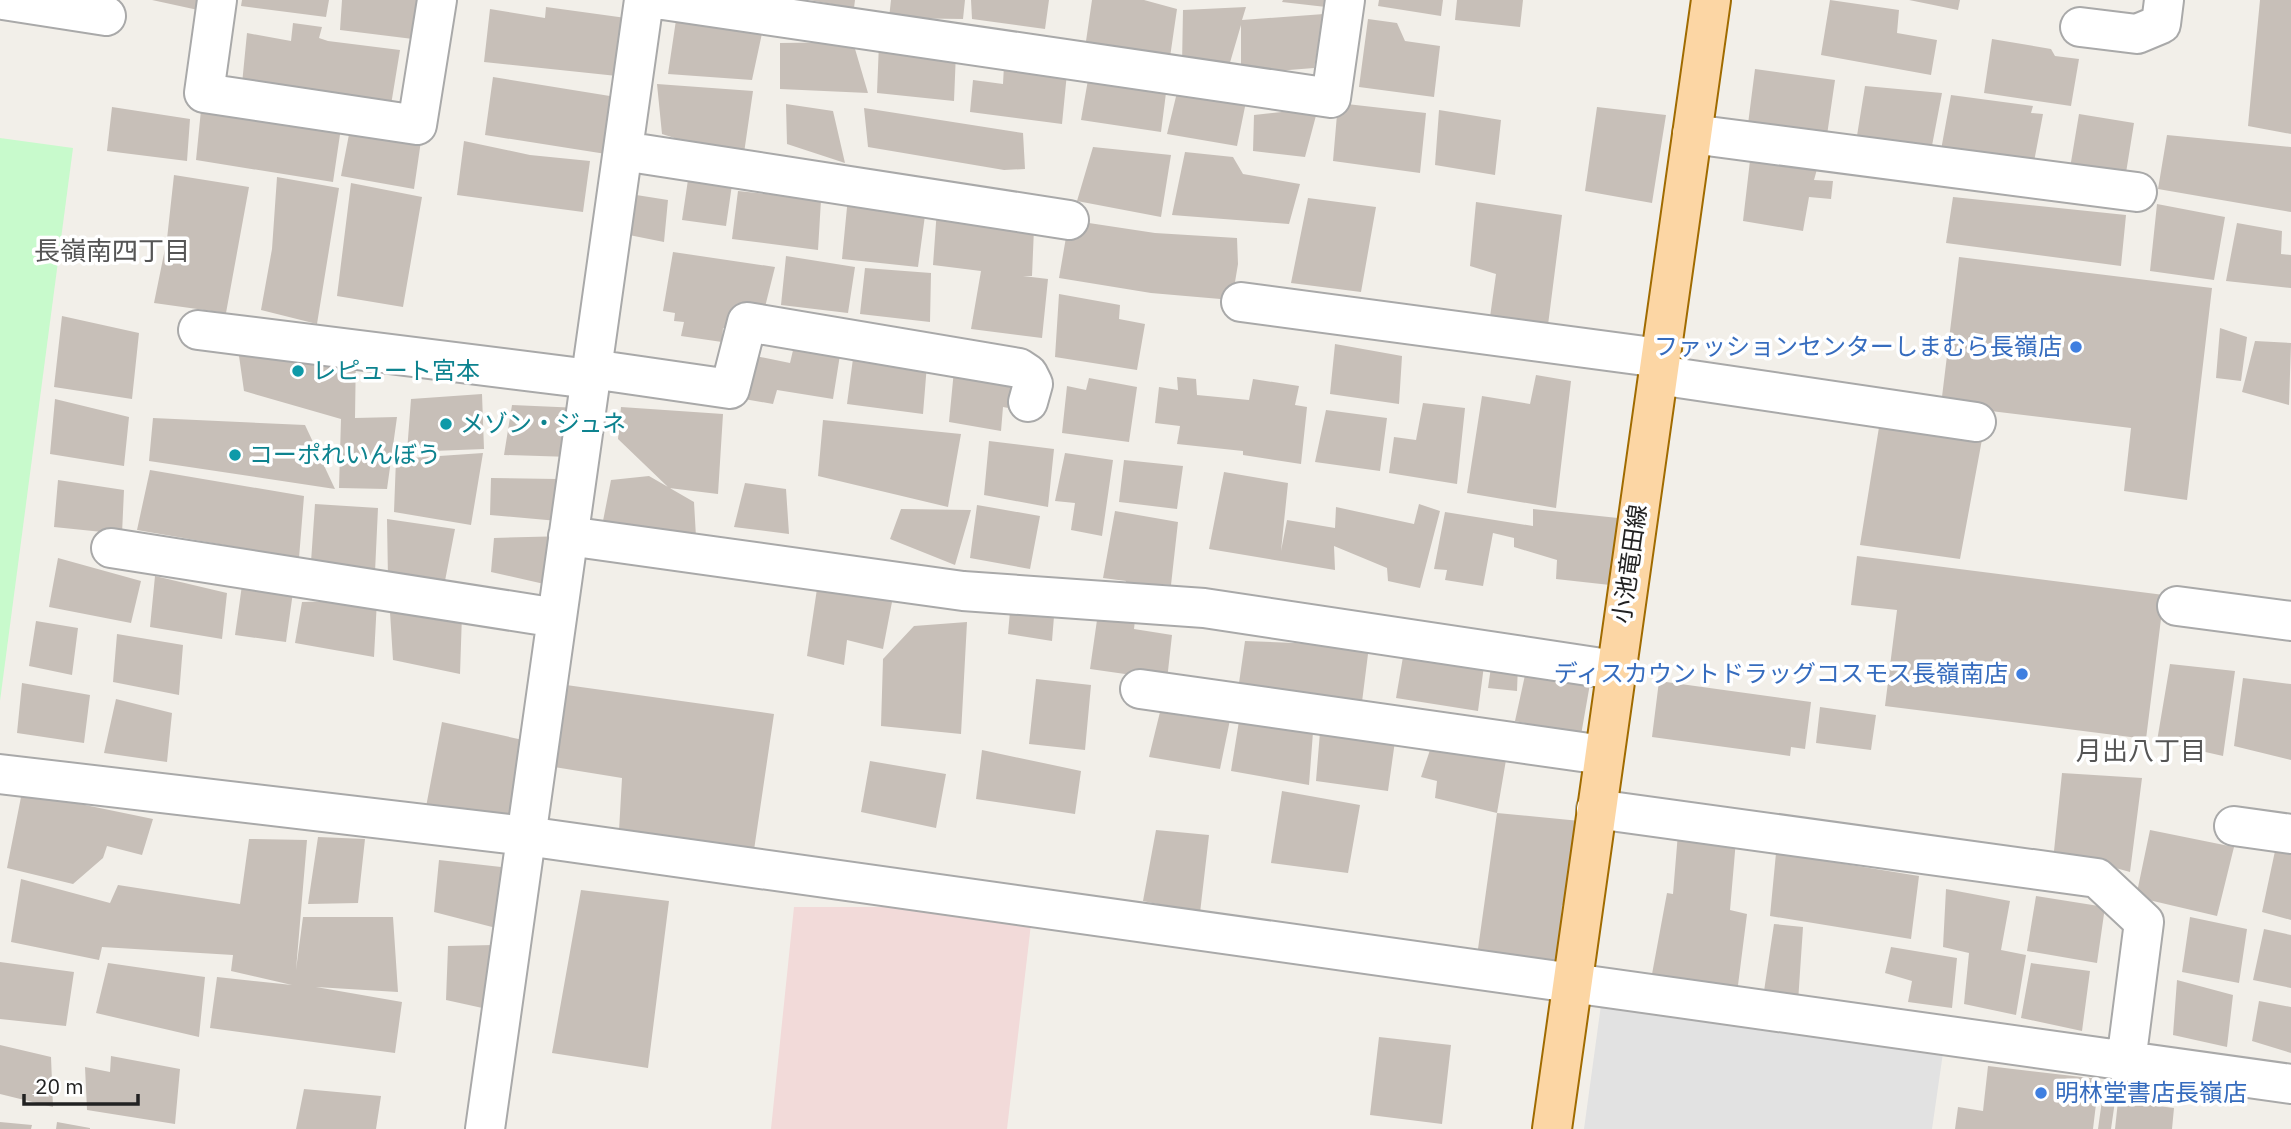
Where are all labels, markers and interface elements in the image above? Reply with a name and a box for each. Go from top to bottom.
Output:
district label: 長嶺南四丁目 [34,233,190,267]
place label: ファッションセンターしまむら長嶺店 [1654,330,2062,362]
marker: ファッションセンターしまむら長嶺店 [2068,339,2084,355]
place label: レピュート宮本 [312,354,480,386]
marker: レピュート宮本 [290,363,306,379]
place label: メゾン・ジュネ [460,407,626,439]
marker: メゾン・ジュネ [438,416,454,432]
place label: コーポれいんぼう [249,438,441,470]
marker: コーポれいんぼう [227,447,243,463]
street label: 小池竜田線 [1605,502,1653,626]
place label: ディスカウントドラッグコスモス長嶺南店 [1554,657,2008,689]
marker: ディスカウントドラッグコスモス長嶺南店 [2014,666,2030,682]
district label: 月出八丁目 [2076,733,2206,767]
scale bar [24,1062,138,1106]
text: 20 m [35,1072,84,1100]
place label: 明林堂書店長嶺店 [2055,1076,2247,1108]
marker: 明林堂書店長嶺店 [2033,1085,2049,1101]

